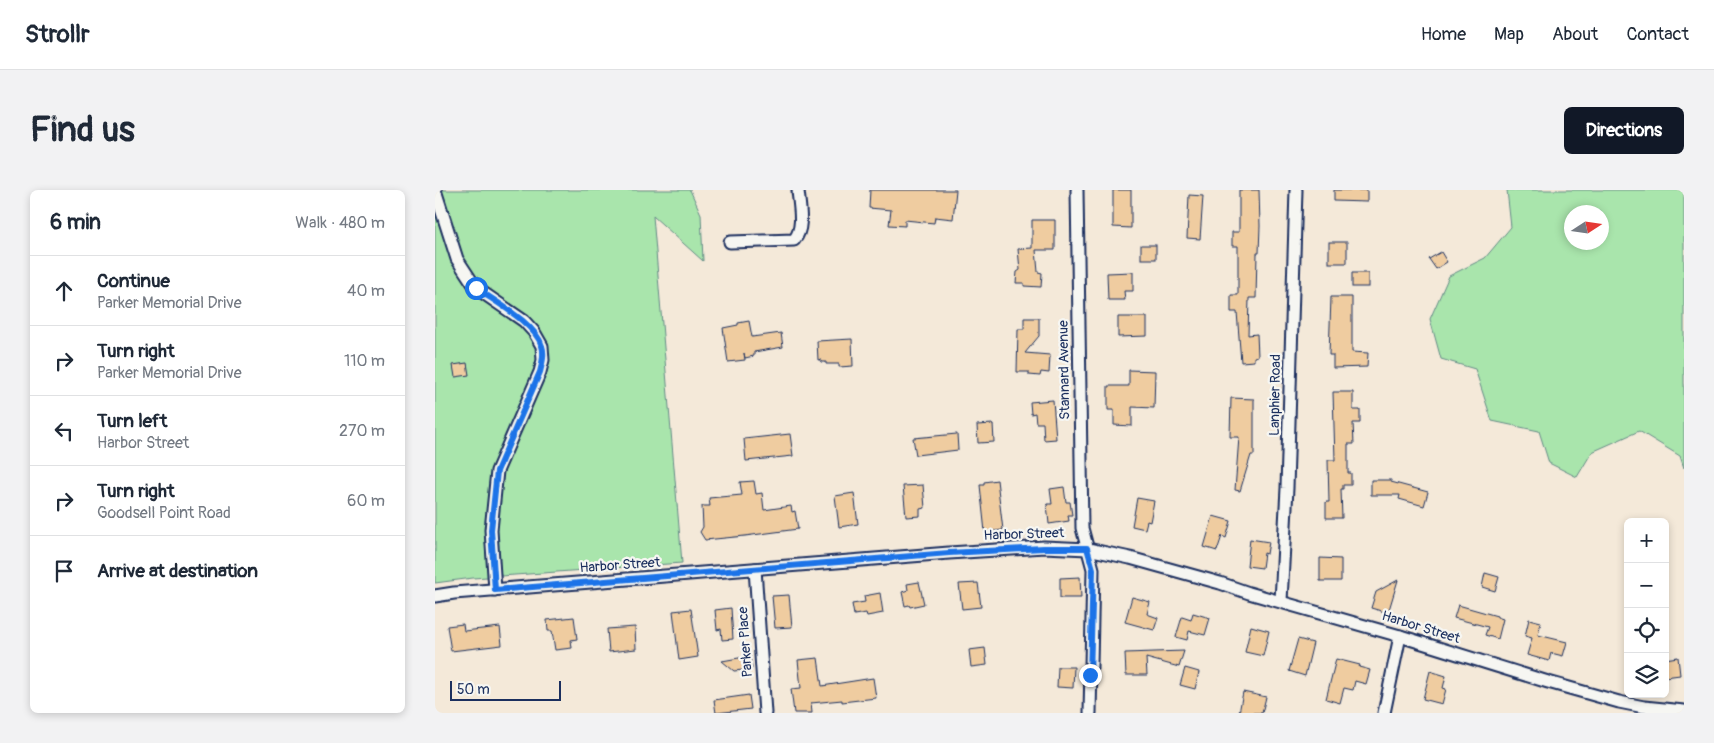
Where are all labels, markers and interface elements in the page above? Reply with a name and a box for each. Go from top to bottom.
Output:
text: Strollr [25,20,90,49]
text: Home [1421,23,1466,46]
text: Map [1494,23,1524,46]
text: About [1552,23,1598,46]
text: Contact [1626,23,1689,46]
button: Directions [1564,107,1684,154]
text: Find us [30,108,135,152]
north arrow [1564,205,1609,250]
text: 6 min [50,209,101,236]
text: Walk · 480 m [295,213,385,233]
text: Continue [97,269,170,293]
icon: ahead [50,277,78,305]
route start [465,277,488,300]
text: 40 m [347,281,385,301]
text: Parker Memorial Drive [97,293,242,313]
street label: Stannard Avenue [1055,320,1073,420]
text: Turn right [97,339,175,363]
icon: right [50,347,78,375]
text: 110 m [344,351,385,371]
street label: Lanphier Road [1266,354,1284,436]
text: Parker Memorial Drive [97,363,242,383]
text: Turn left [97,409,167,433]
icon: left [50,417,78,445]
text: 270 m [339,421,385,441]
text: Harbor Street [97,433,189,453]
text: Turn right [97,479,175,503]
icon: right [50,487,78,515]
text: 60 m [347,491,385,511]
text: Goodsell Point Road [97,503,231,523]
map controls [1624,518,1669,698]
button: + [1624,518,1669,563]
street label: Harbor Street [983,524,1065,544]
street label: Harbor Street [579,554,661,576]
icon: arrive [50,557,78,585]
text: Arrive at destination [97,559,258,583]
button: − [1624,563,1669,608]
street label: Parker Place [734,606,756,678]
street label: Harbor Street [1380,607,1462,647]
button: locate [1624,608,1669,653]
button: layers [1624,653,1669,698]
route end [1079,664,1102,687]
scale bar [450,678,561,701]
text: 50 m [457,681,490,698]

